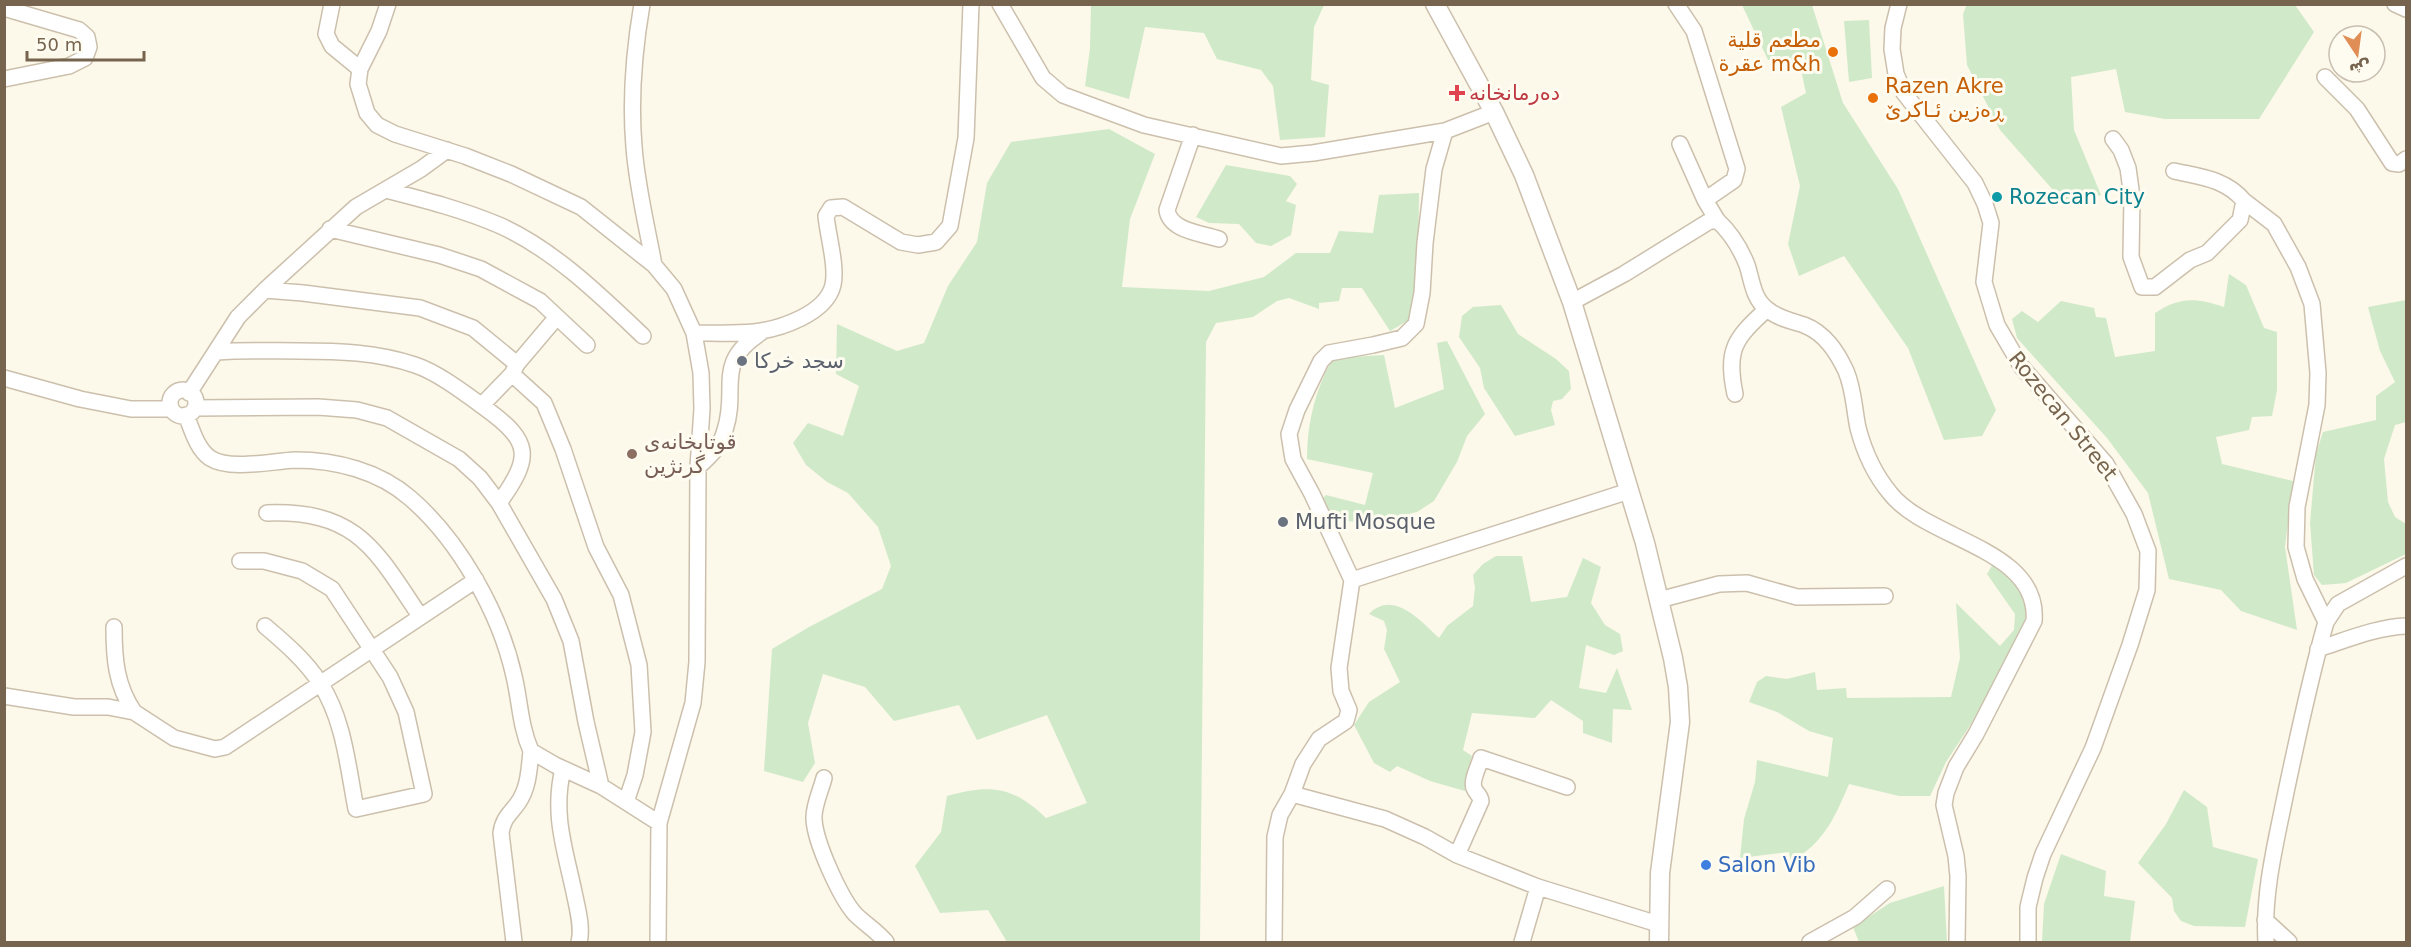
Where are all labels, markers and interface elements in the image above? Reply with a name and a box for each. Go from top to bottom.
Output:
scale bar [27,24,144,62]
north arrow [2327,24,2387,84]
place label: مطعم قلية عقرة m&h [1718,28,1821,76]
text: 50 m [36,34,82,55]
marker: مطعم قلية عقرة m&h [1826,45,1840,59]
text: ش [2347,56,2373,80]
place label: Razen Akre ڕەزین ئـاکرێ [1885,74,2005,122]
place label: دەرمانخانە [1469,81,1560,105]
marker: دەرمانخانە [1450,86,1464,100]
marker: Razen Akre ڕەزین ئـاکرێ [1866,91,1880,105]
place label: Rozecan City [2009,185,2145,209]
marker: Rozecan City [1990,190,2004,204]
street label: Rozecan Street [2004,347,2122,485]
place label: سجد خركا [754,349,844,373]
marker: سجد خركا [735,354,749,368]
place label: قوتابخانەی گرنژین [644,430,736,478]
marker: قوتابخانەی گرنژین [625,447,639,461]
place label: Mufti Mosque [1295,510,1436,534]
marker: Mufti Mosque [1276,515,1290,529]
place label: Salon Vib [1718,853,1816,877]
marker: Salon Vib [1699,858,1713,872]

